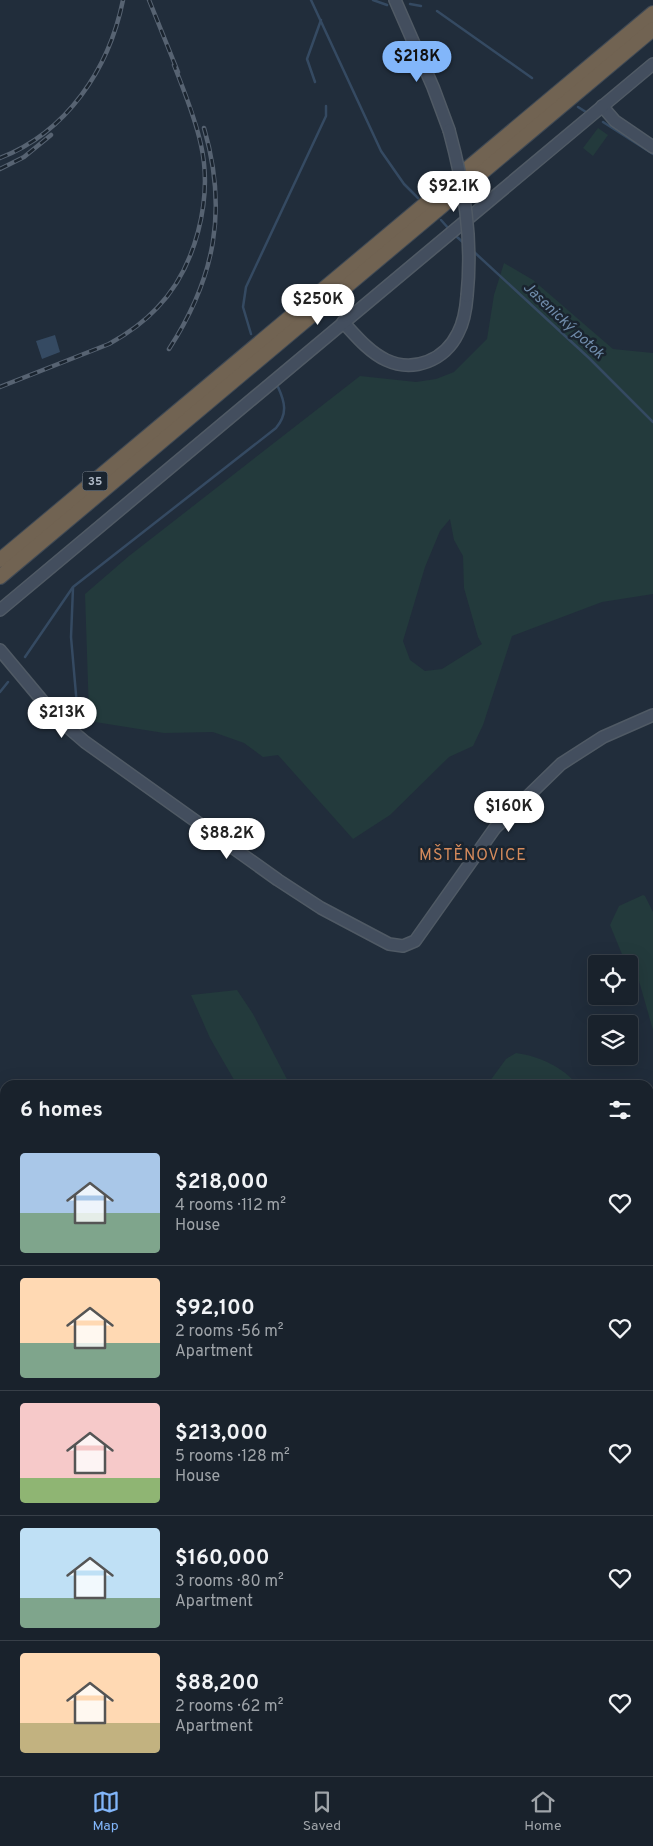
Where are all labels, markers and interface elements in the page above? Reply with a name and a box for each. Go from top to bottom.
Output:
pin: $218K [382,41,452,83]
text: $218K [393,47,441,67]
pin: $92.1K [413,170,495,213]
text: $92.1K [429,177,479,197]
water label: Jasenický potok [518,279,608,364]
pin: $250K [283,284,353,326]
text: $250K [292,290,344,310]
road number: 35 [82,472,108,491]
pin: $213K [27,696,97,739]
text: $213K [39,703,85,723]
pin: $160K [474,790,544,833]
text: $160K [485,797,533,817]
pin: $88.2K [186,818,268,860]
text: $88.2K [200,824,254,844]
district label: MŠTĚNOVICE [419,844,527,866]
map controls [588,955,638,1065]
button: locate [588,955,638,1005]
button: layers [588,1015,638,1065]
icon: filters [606,1096,634,1124]
text: 6 homes [20,1097,103,1124]
text: $218,000 [175,1169,268,1196]
icon: home [60,1173,120,1233]
icon: heart [606,1189,634,1217]
text: 4 rooms · 112 m² [175,1196,286,1216]
text: House [175,1216,220,1236]
text: $92,100 [175,1295,255,1322]
icon: home [60,1298,120,1358]
icon: heart [606,1314,634,1342]
text: 2 rooms · 56 m² [175,1322,284,1342]
text: Apartment [175,1342,253,1362]
text: $213,000 [175,1420,268,1447]
icon: home [60,1423,120,1483]
icon: heart [606,1439,634,1467]
text: 5 rooms · 128 m² [175,1447,290,1467]
text: House [175,1467,220,1487]
text: $160,000 [175,1545,270,1572]
icon: home [60,1548,120,1608]
icon: heart [606,1564,634,1592]
text: 3 rooms · 80 m² [175,1572,284,1592]
text: Apartment [175,1592,253,1612]
text: $88,200 [175,1670,259,1697]
icon: home [60,1673,120,1733]
icon: heart [606,1689,634,1717]
text: 2 rooms · 62 m² [175,1697,283,1717]
text: Apartment [175,1717,253,1737]
tab: Map [92,1788,120,1835]
tab: Saved [303,1788,341,1835]
tab: Home [524,1788,561,1835]

